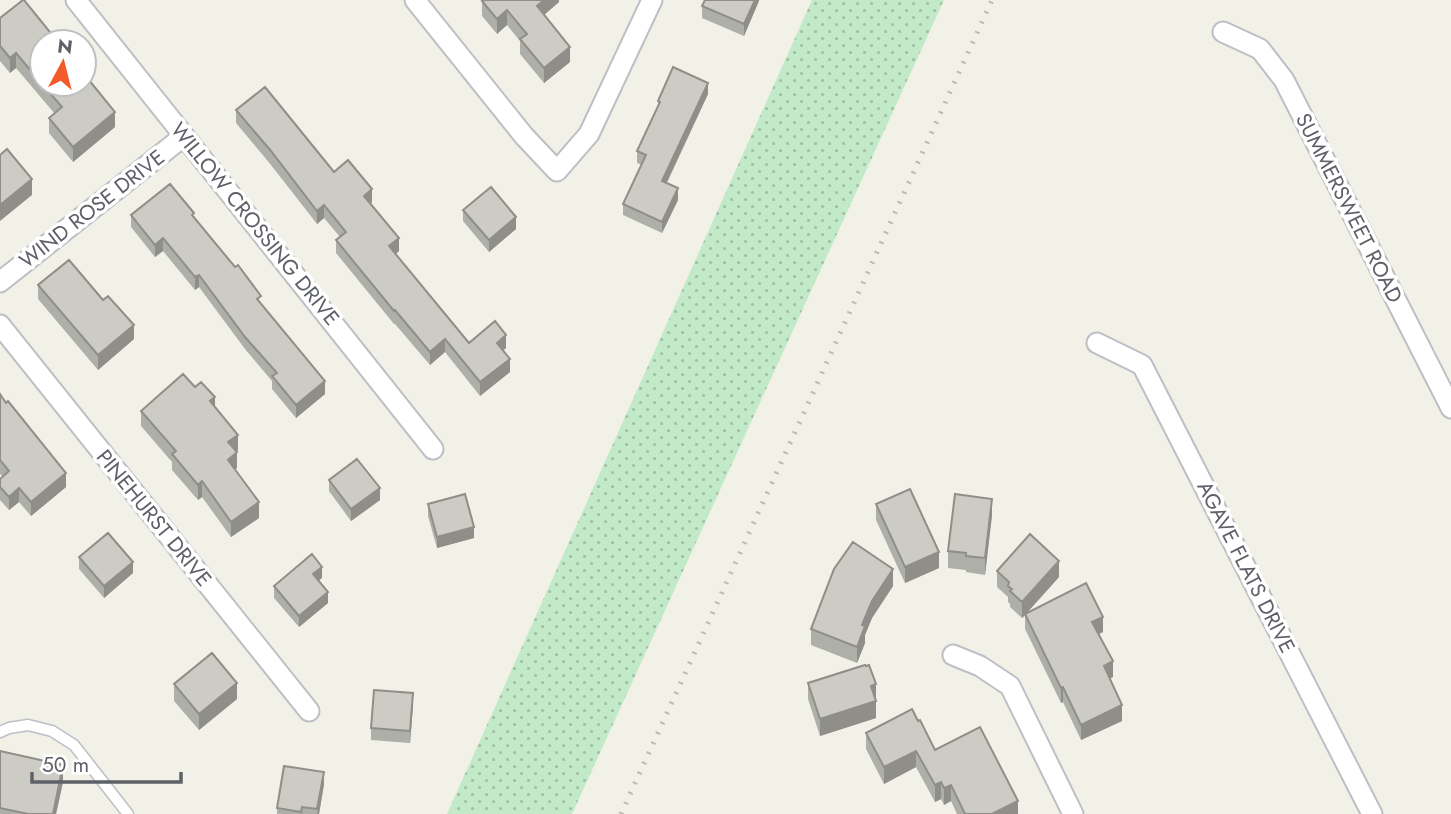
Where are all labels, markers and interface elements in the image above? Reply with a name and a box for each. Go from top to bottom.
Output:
north arrow [28,28,98,98]
text: N [56,32,74,61]
street label: SUMMERSWEET ROAD [1288,108,1410,308]
street label: WILLOW CROSSING DRIVE [164,116,346,332]
street label: WIND ROSE DRIVE [13,143,171,275]
street label: PINEHURST DRIVE [89,443,219,593]
street label: AGAVE FLATS DRIVE [1190,476,1302,658]
scale bar [32,740,180,784]
text: 50 m [42,750,89,780]

